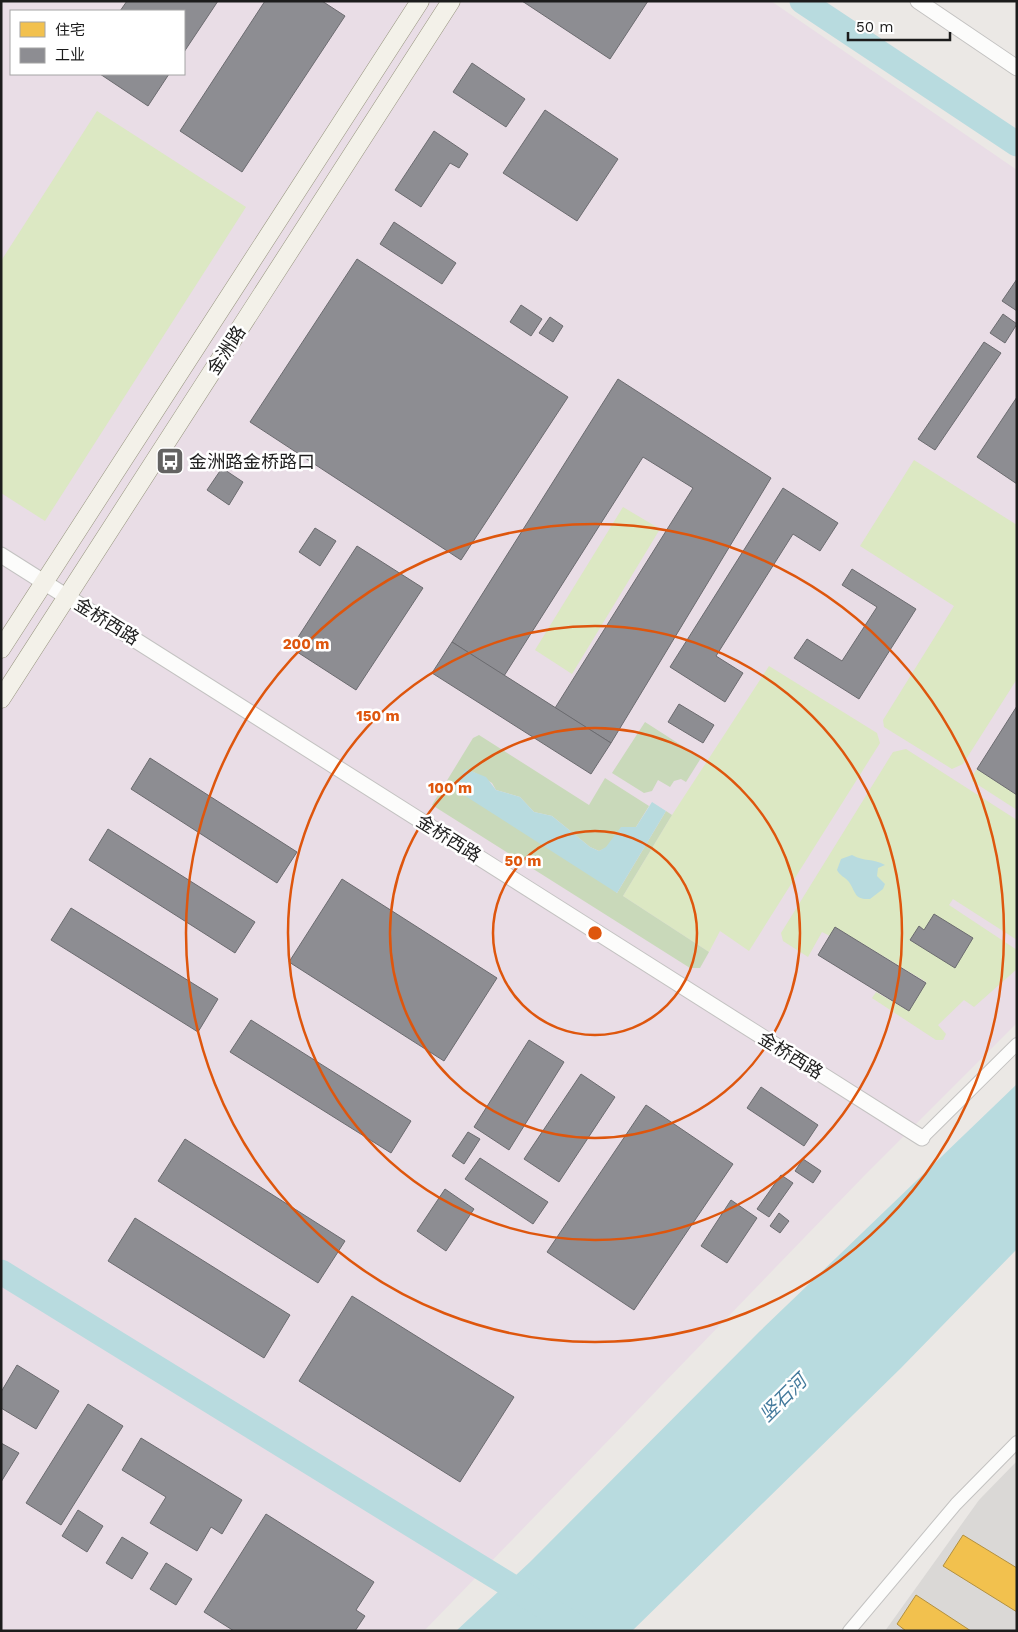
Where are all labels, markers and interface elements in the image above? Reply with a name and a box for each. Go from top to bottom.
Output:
legend [10,10,185,75]
scale bar [848,10,950,42]
text: 50 m [856,18,893,36]
text: 住宅 [55,21,85,39]
text: 工业 [55,46,85,64]
street label: 金洲路 [202,322,250,378]
bus stop icon: 金洲路金桥路口 [155,446,185,476]
place label: 金洲路金桥路口 [189,451,315,472]
street label: 金桥西路 [71,593,143,649]
text: 200 m [283,635,329,653]
text: 150 m [356,707,400,725]
text: 100 m [428,779,472,797]
street label: 金桥西路 [413,810,485,866]
text: 50 m [505,852,541,870]
centre of rings [586,924,604,942]
street label: 金桥西路 [755,1027,827,1083]
water label: 竖石河 [755,1367,814,1426]

